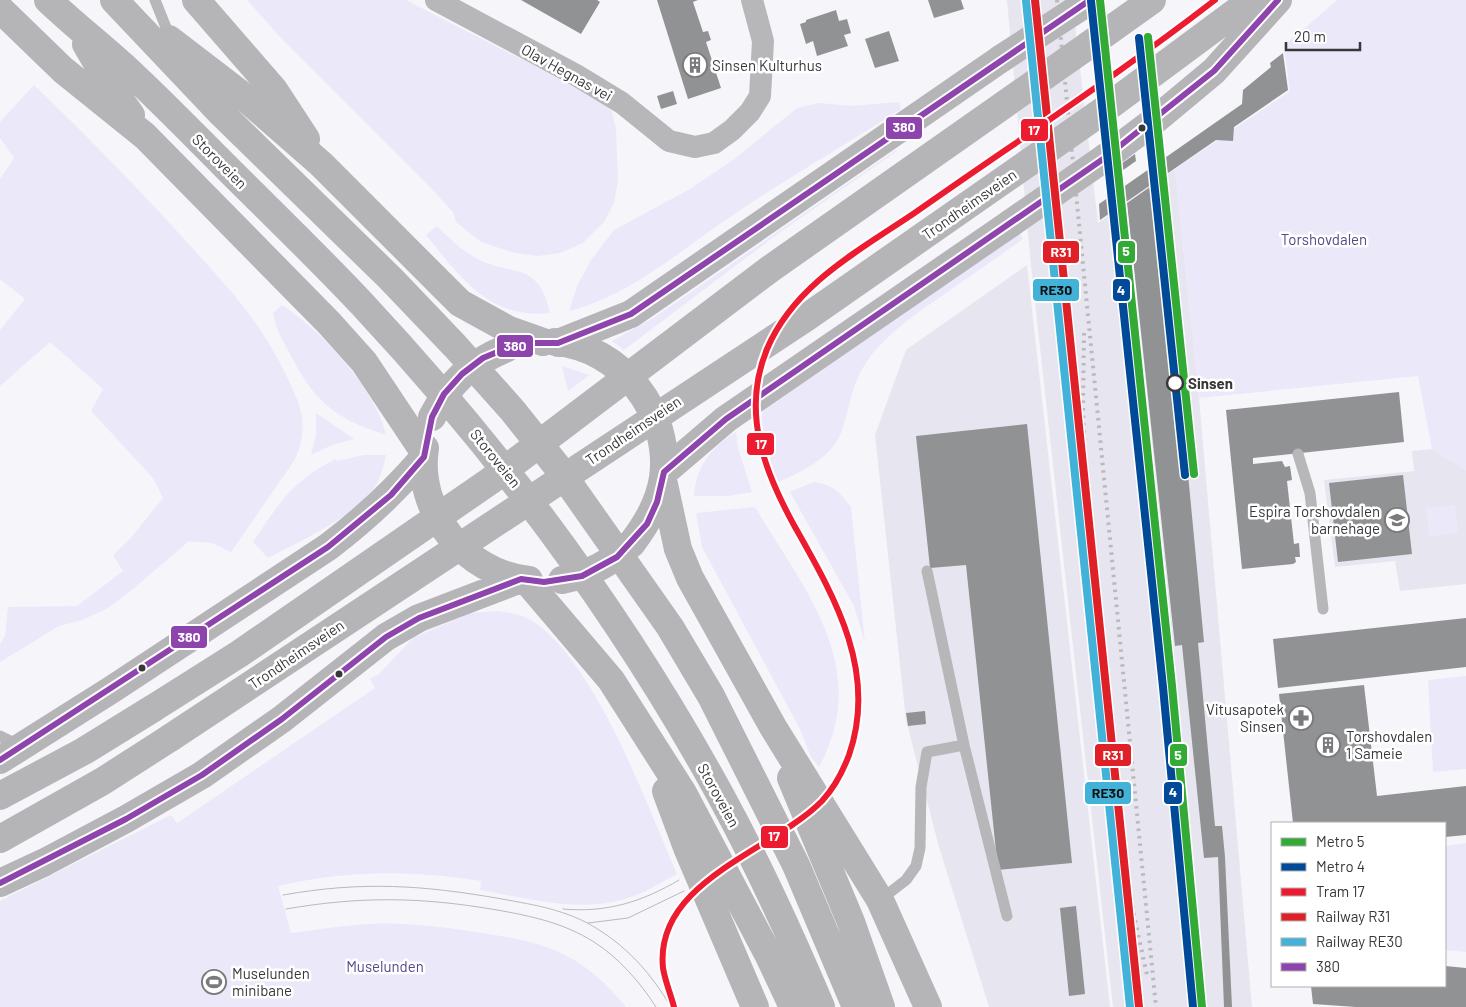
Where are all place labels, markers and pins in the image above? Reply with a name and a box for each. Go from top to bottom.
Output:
building icon: Sinsen Kulturhus [682,52,708,78]
place label: Sinsen Kulturhus [712,56,822,74]
unlabelled marker [1137,123,1147,133]
marker: Sinsen [1166,374,1184,392]
place label: Sinsen [1188,374,1233,392]
place label: Espira Torshovdalen barnehage [1249,502,1380,537]
school or university icon: Espira Torshovdalen barnehage [1384,507,1410,533]
unlabelled marker [137,663,147,673]
unlabelled marker [334,669,344,679]
place label: Vitusapotek Sinsen [1206,700,1284,735]
pharmacy icon: Vitusapotek Sinsen [1288,705,1314,731]
place label: Torshovdalen 1 Sameie [1346,727,1432,762]
building icon: Torshovdalen 1 Sameie [1315,732,1341,758]
place label: Muselunden minibane [232,964,310,999]
sports icon: Muselunden minibane [201,969,227,995]

